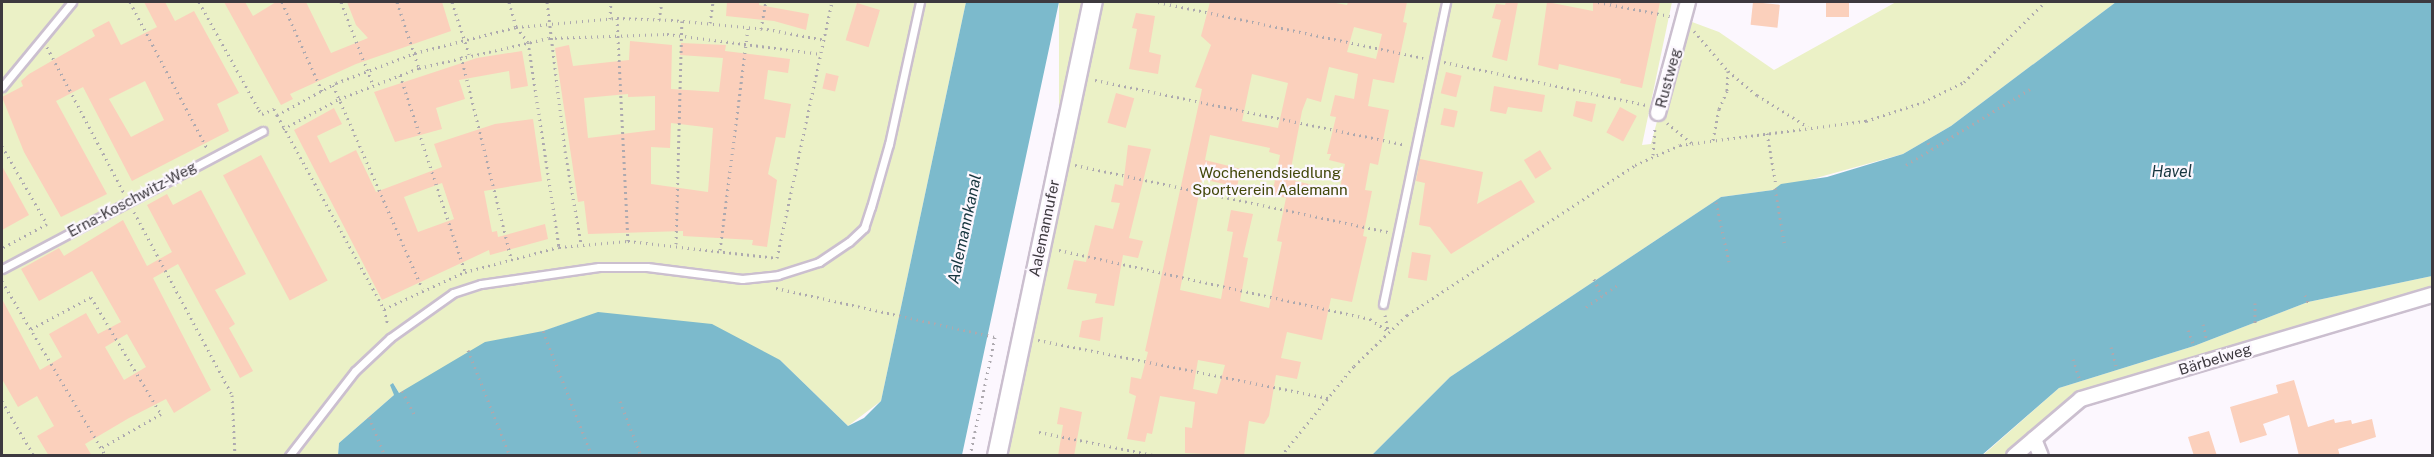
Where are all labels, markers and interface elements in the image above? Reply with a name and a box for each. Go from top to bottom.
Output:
street label: Rustweg [1651,46,1685,110]
street label: Erna-Koschwitz-Weg [64,157,200,241]
water label: Havel [2151,162,2193,182]
park label: Wochenendsiedlung Sportverein Aalemann [1192,163,1348,198]
water label: Aalemannkanal [944,173,986,285]
street label: Aalemannufer [1025,178,1063,278]
street label: Bärbelweg [2176,339,2254,379]

